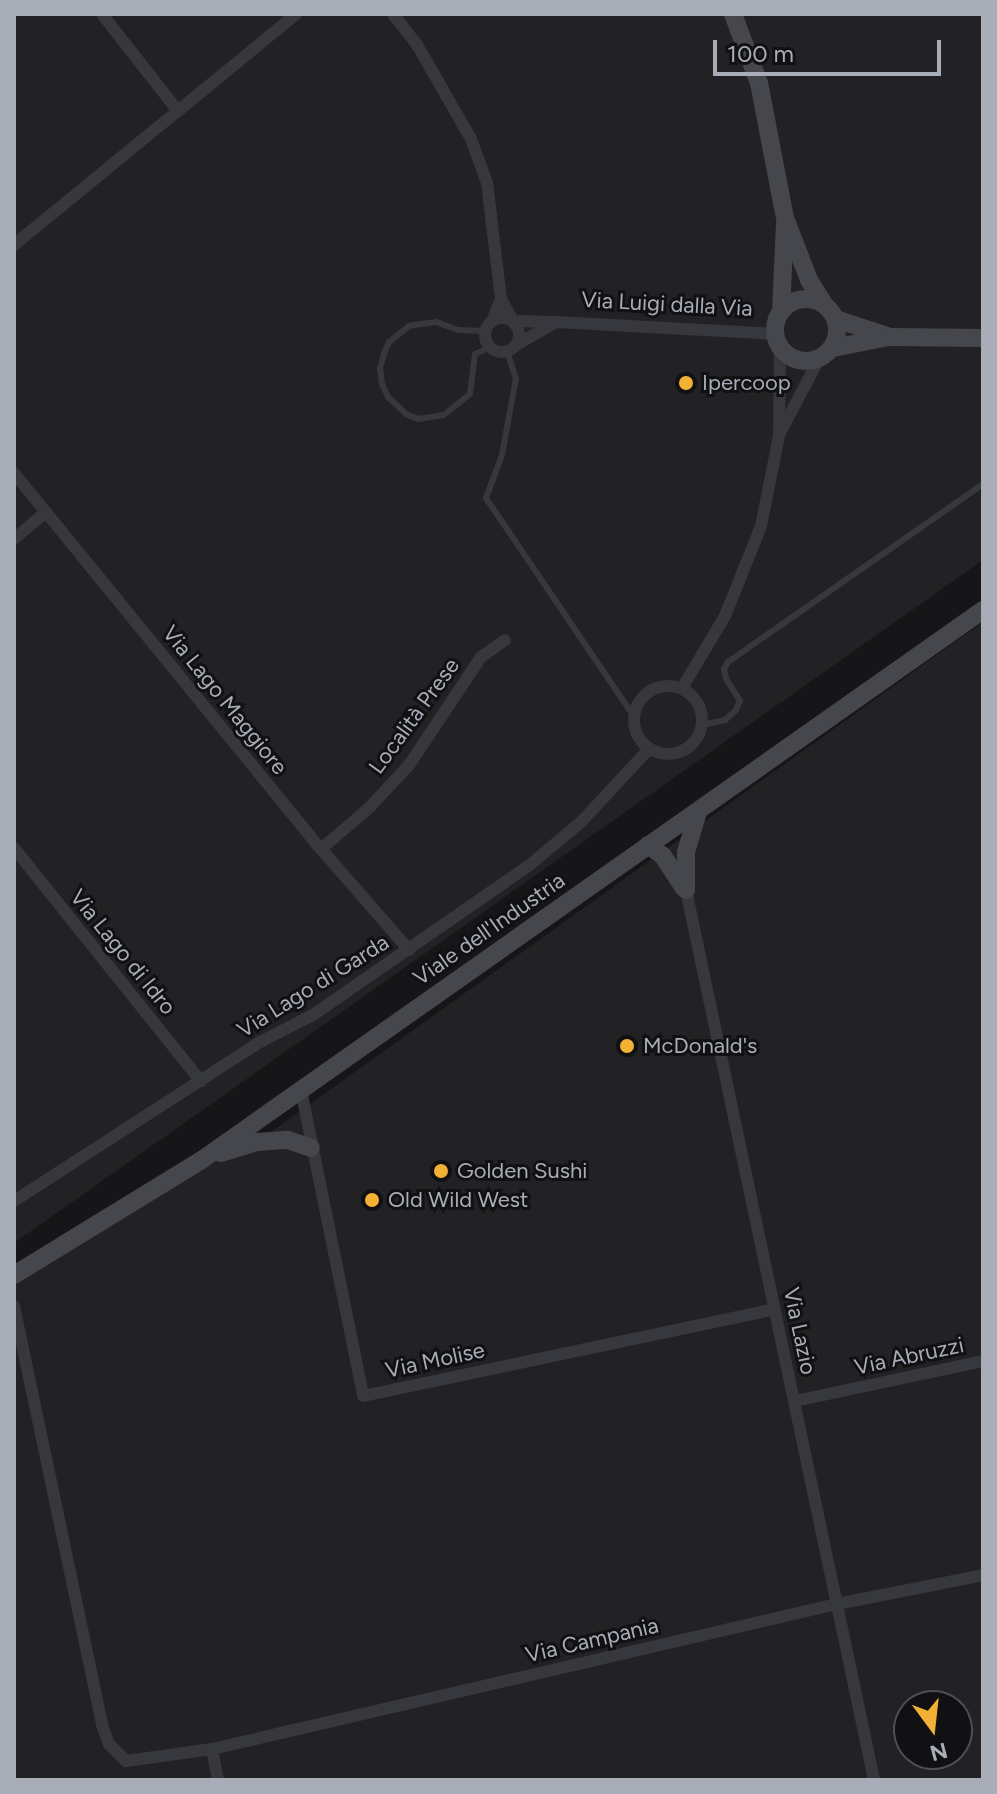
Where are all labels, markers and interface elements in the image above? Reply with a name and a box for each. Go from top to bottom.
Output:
scale bar [717,24,945,74]
text: 100 m [727,39,794,68]
street label: Via Luigi dalla Via [581,286,753,322]
place label: Ipercoop [702,370,791,396]
marker: Ipercoop [677,374,695,392]
street label: Via Lago Maggiore [157,620,293,780]
street label: Località Prese [363,653,465,779]
street label: Viale dell'Industria [408,867,570,991]
street label: Via Lago di Idro [65,884,181,1020]
street label: Via Lago di Garda [232,929,394,1043]
place label: McDonald's [643,1033,757,1059]
marker: McDonald's [618,1037,636,1055]
place label: Golden Sushi [457,1158,587,1184]
marker: Golden Sushi [432,1162,450,1180]
place label: Old Wild West [388,1187,528,1213]
marker: Old Wild West [363,1191,381,1209]
street label: Via Lazio [778,1285,822,1377]
street label: Via Abruzzi [852,1332,966,1380]
street label: Via Molise [383,1337,487,1383]
street label: Via Campania [523,1612,661,1668]
north arrow [893,1690,973,1770]
text: N [927,1736,951,1767]

